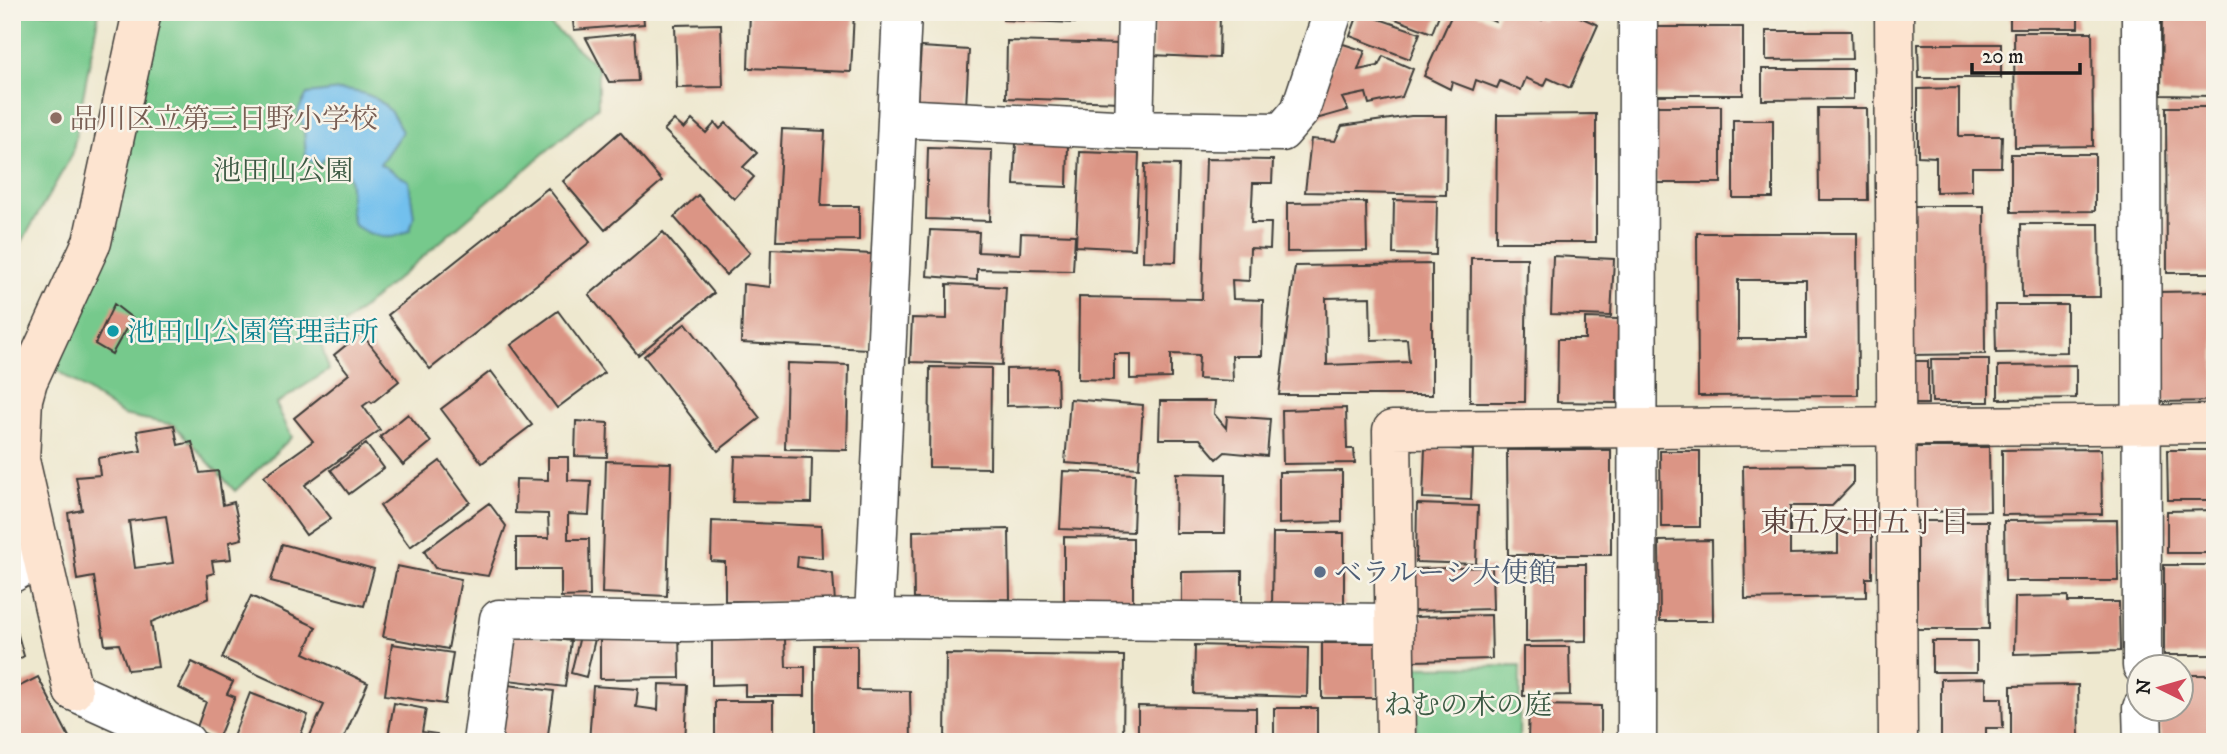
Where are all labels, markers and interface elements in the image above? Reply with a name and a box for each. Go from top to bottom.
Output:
scale bar [1972,32,2080,76]
text: 20 m [1982,44,2024,70]
place label: 品川区立第三日野小学校 [70,102,378,137]
marker: 品川区立第三日野小学校 [48,110,64,126]
park label: 池田山公園 [213,154,353,189]
place label: 池田山公園管理詰所 [127,315,379,350]
marker: 池田山公園管理詰所 [105,323,121,339]
district label: 東五反田五丁目 [1760,505,1970,542]
place label: ベラルーシ大使館 [1334,556,1557,591]
marker: ベラルーシ大使館 [1312,564,1328,580]
north arrow [2126,652,2196,722]
text: N [2132,677,2157,695]
park label: ねむの木の庭 [1384,688,1552,723]

